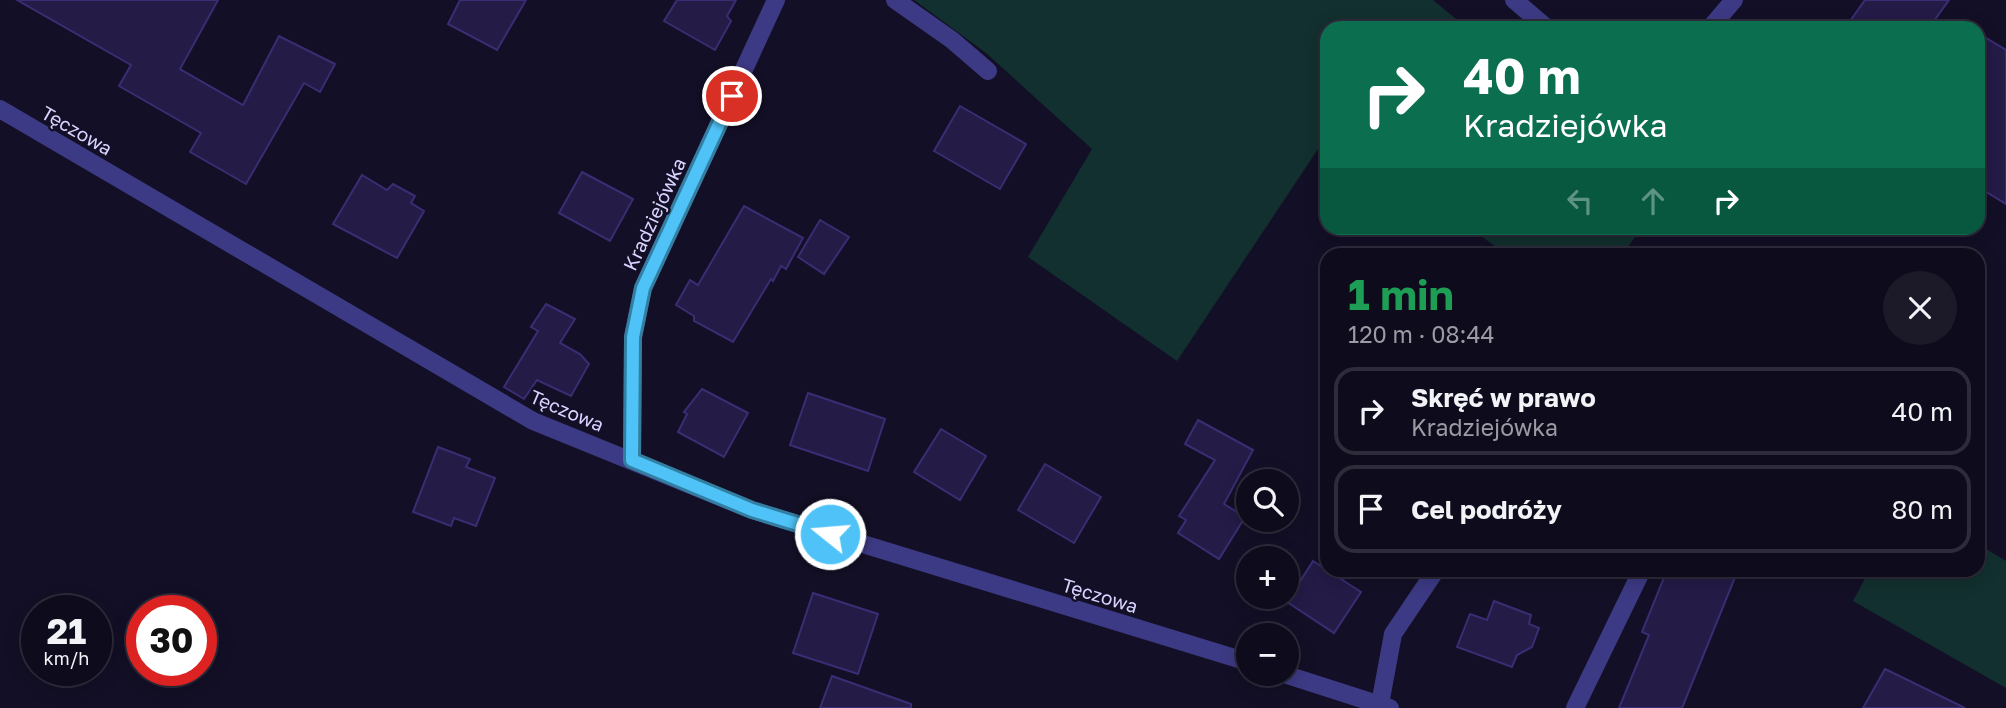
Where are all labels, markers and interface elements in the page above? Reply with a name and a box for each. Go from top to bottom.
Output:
text: 40 m [1463,46,1581,105]
icon: right [1348,49,1439,140]
pin [702,66,762,126]
icon: arrive [713,77,751,115]
street label: Tęczowa [37,101,117,159]
text: Kradziejówka [1463,106,1668,144]
street label: Kradziejówka [618,154,690,274]
icon: left [1561,182,1599,220]
icon: ahead [1634,182,1672,220]
icon: right [1707,182,1745,220]
text: 1 min [1348,269,1454,319]
button: close [1883,271,1957,345]
text: 120 m · 08:44 [1348,320,1495,348]
text: Skręć w prawo [1411,382,1596,413]
street label: Tęczowa [527,384,607,436]
icon: right [1352,392,1390,430]
text: 40 m [1892,396,1953,427]
text: Kradziejówka [1411,413,1558,441]
map controls [1236,469,1299,686]
button: search [1236,469,1299,532]
icon: arrive [1352,490,1390,528]
text: Cel podróży [1411,494,1562,525]
text: 80 m [1892,494,1953,525]
position arrow [793,497,867,571]
button: + [1236,546,1299,609]
street label: Tęczowa [1059,573,1141,617]
speed limit sign: 30 [126,595,217,686]
text: 21 [47,610,86,652]
button: − [1236,623,1299,686]
text: km/h [44,647,89,669]

